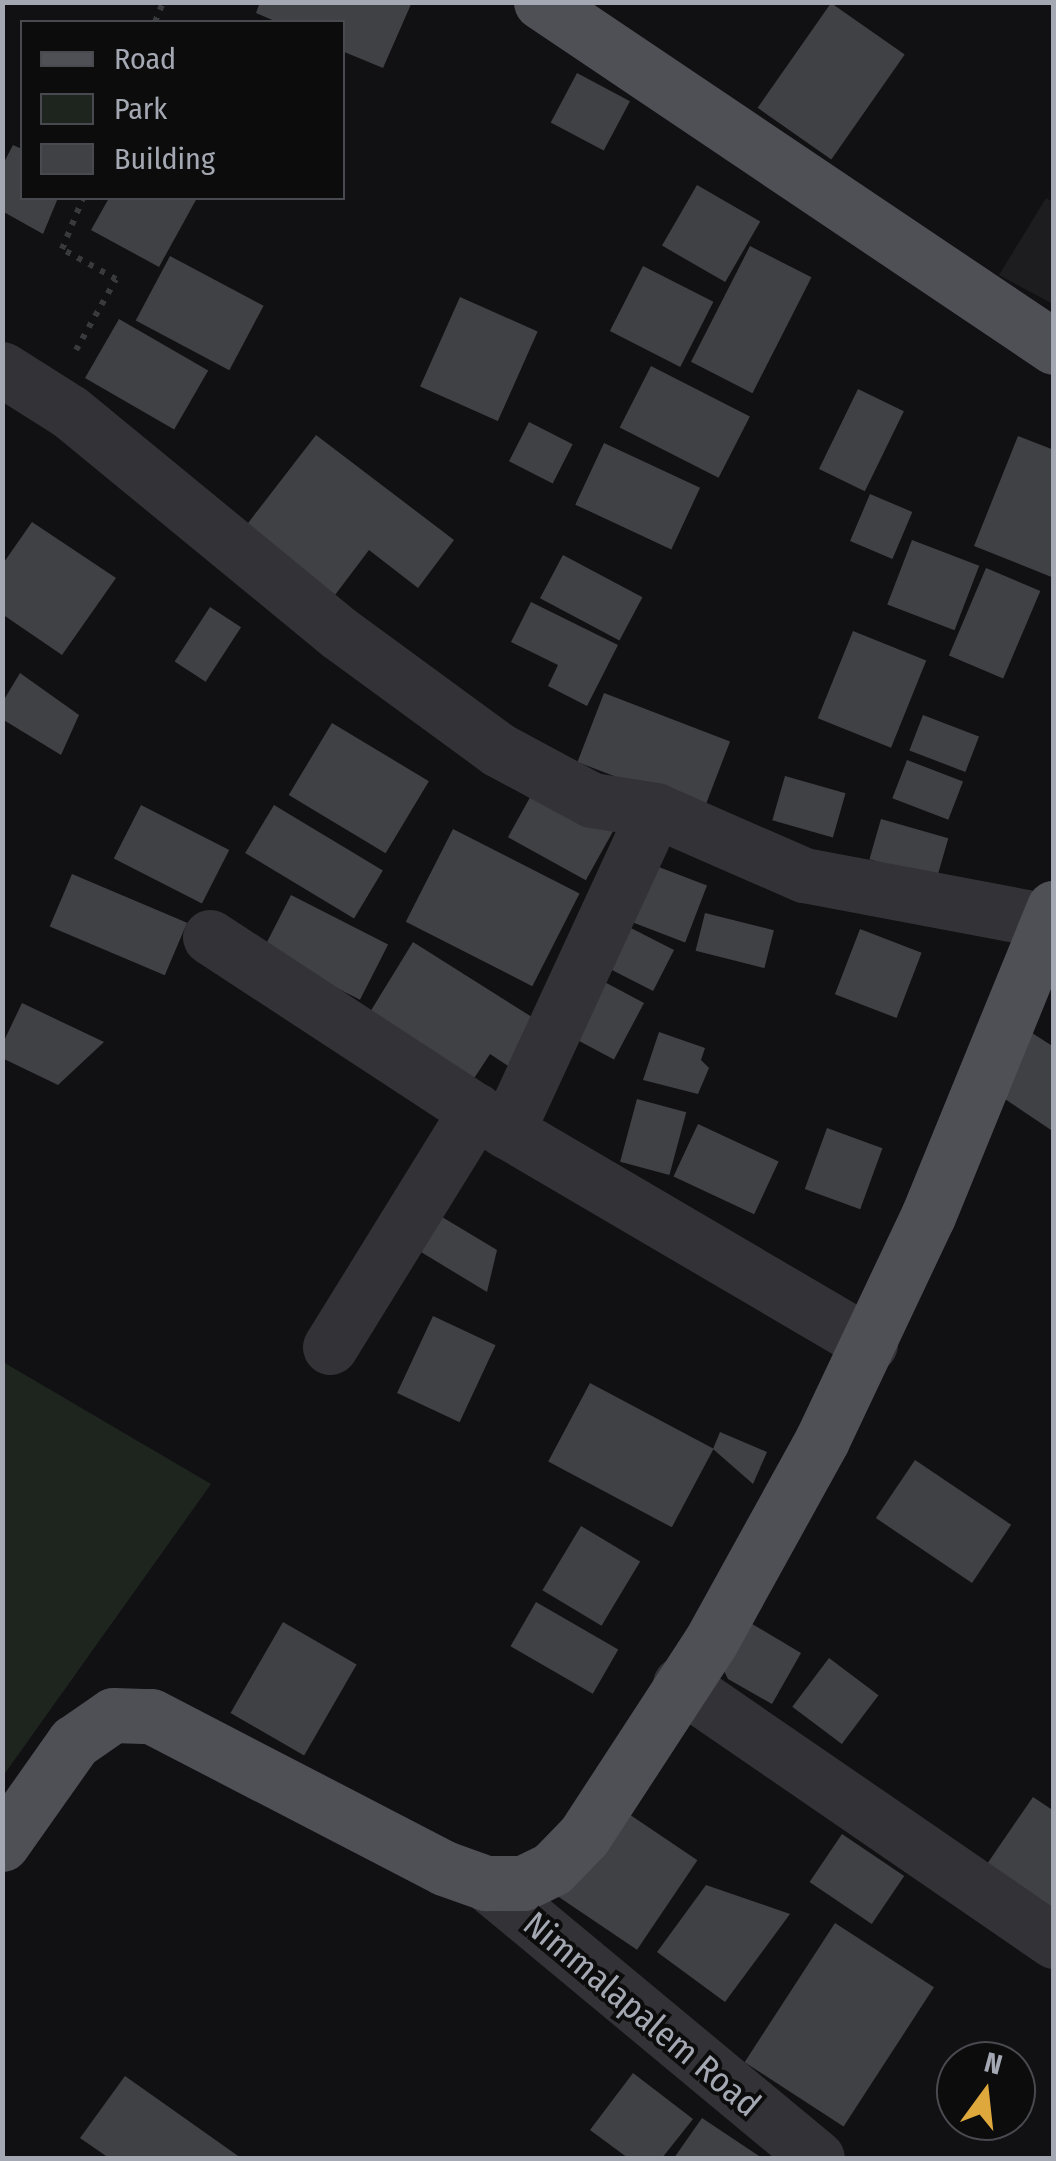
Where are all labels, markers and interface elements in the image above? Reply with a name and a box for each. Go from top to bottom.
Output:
legend [20,20,345,200]
text: Road [114,41,176,77]
text: Park [114,91,167,127]
text: Building [114,141,215,177]
street label: Nimmalapalem Road [515,1903,769,2125]
north arrow [936,2041,1036,2141]
text: N [981,2045,1006,2082]

